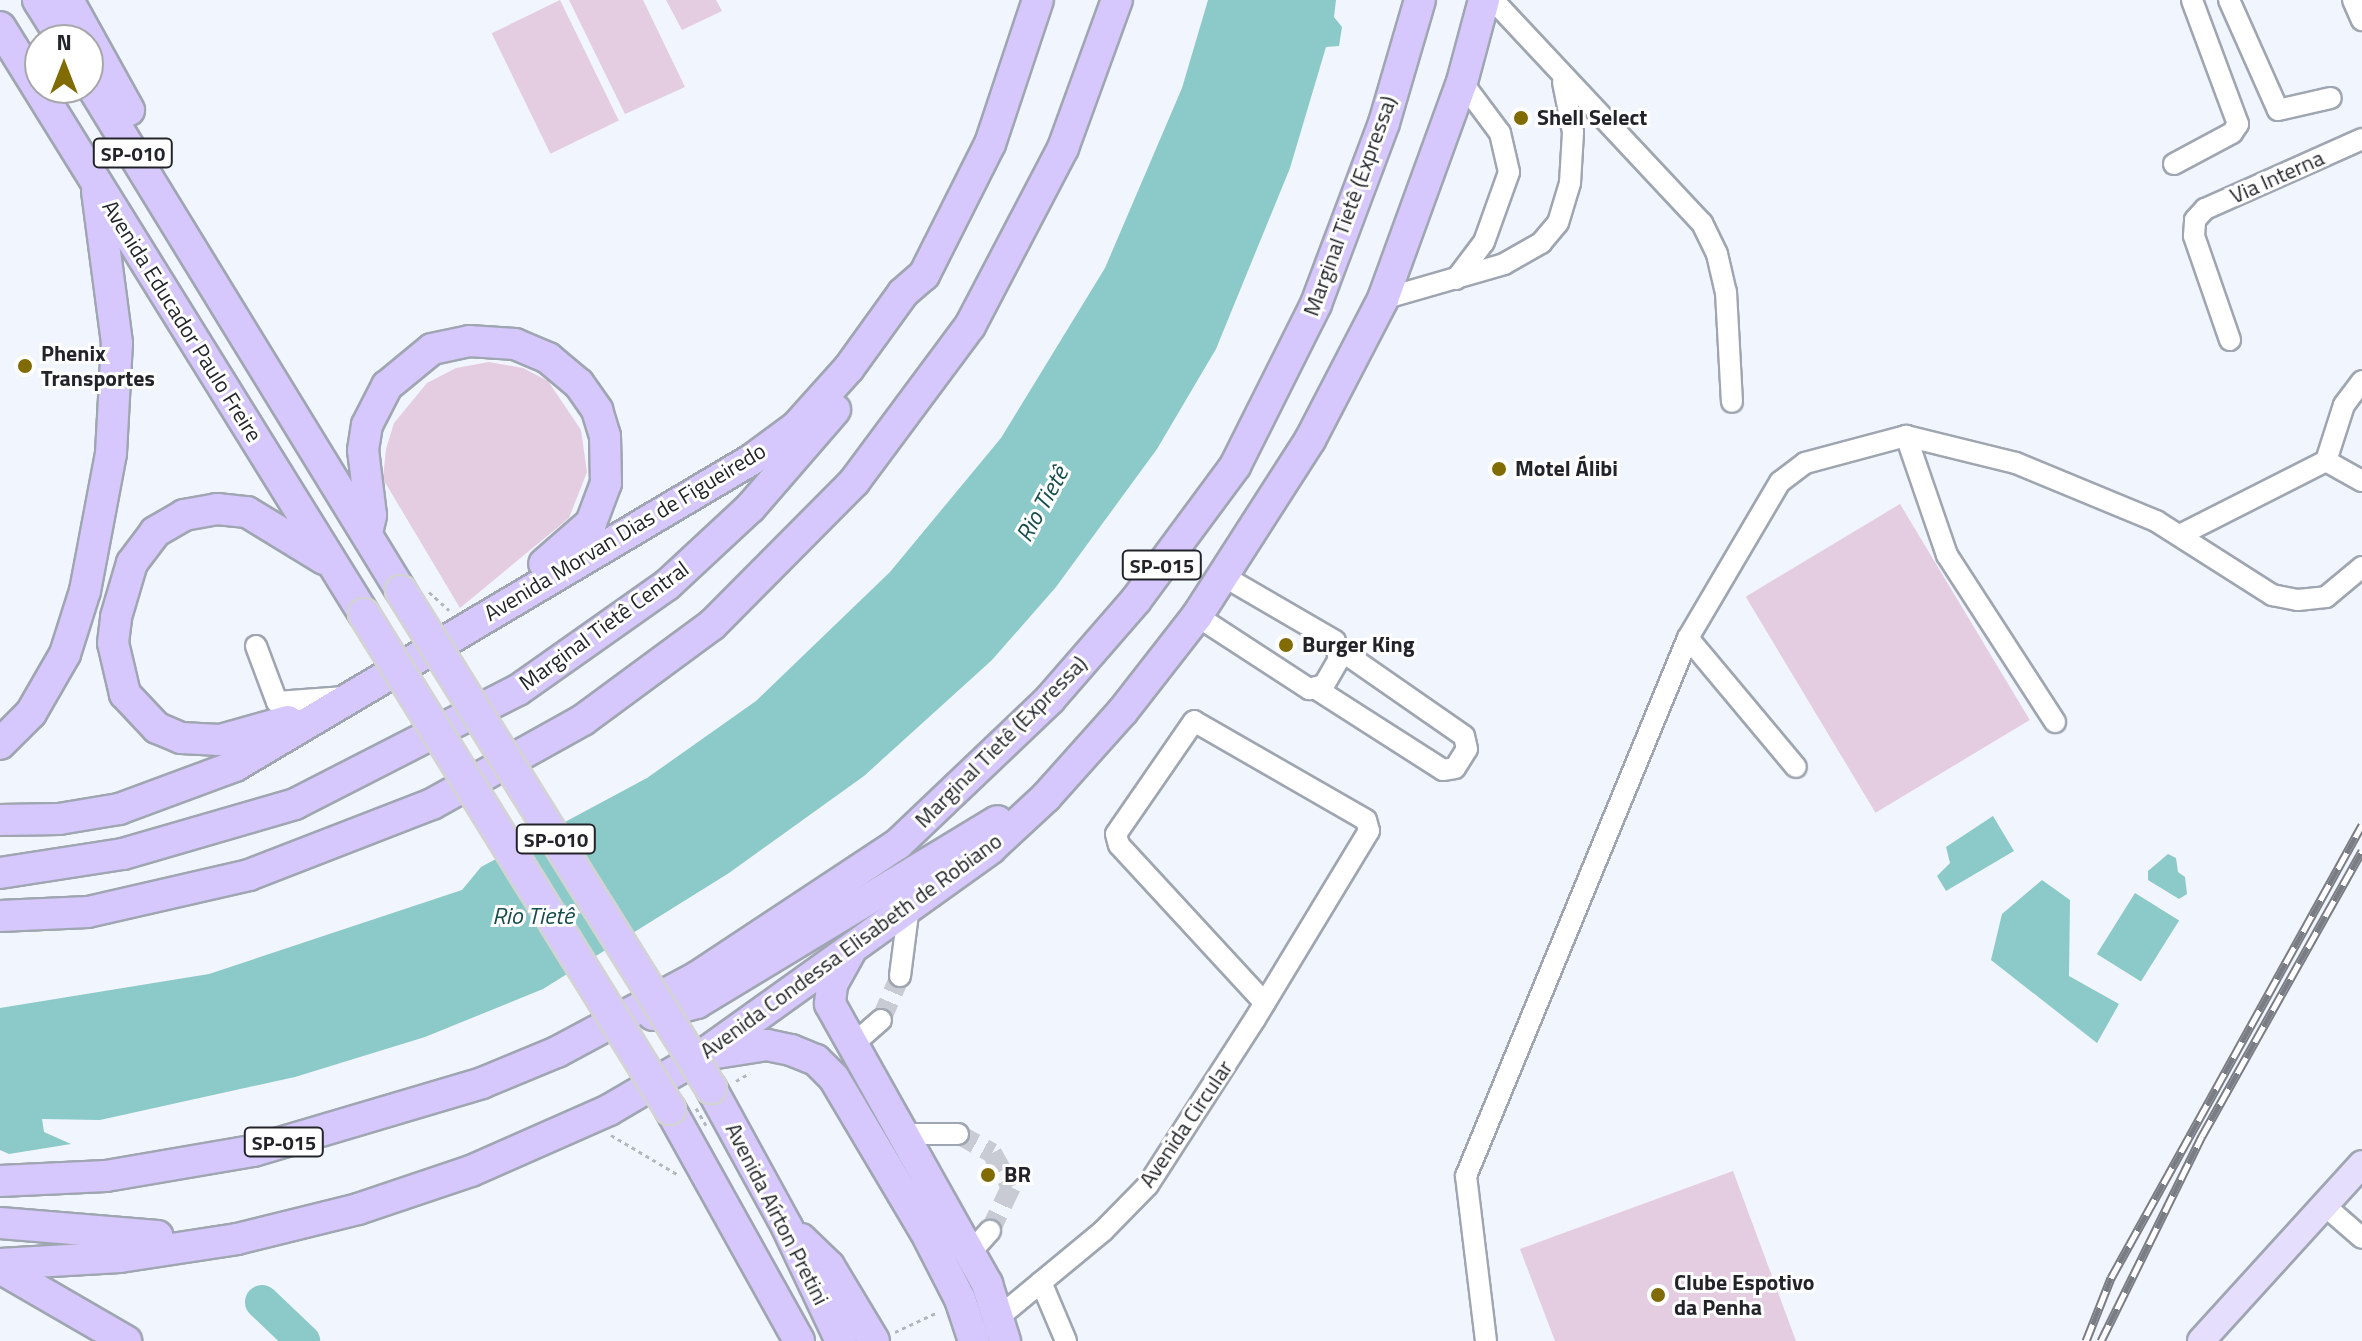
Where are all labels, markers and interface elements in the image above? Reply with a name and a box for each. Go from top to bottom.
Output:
north arrow [24,24,104,104]
text: N [56,25,72,59]
street label: Marginal Tietê (Expressa) [1298,92,1402,320]
place label: Shell Select [1537,105,1647,131]
marker: Shell Select [1512,109,1530,127]
road number: SP-010 [91,137,175,169]
street label: Via Interna [2226,145,2328,209]
street label: Avenida Educador Paulo Freire [97,195,267,447]
place label: Phenix Transportes [41,340,155,392]
marker: Phenix Transportes [16,357,34,375]
street label: Avenida Morvan Dias de Figueiredo [479,437,771,627]
place label: Motel Álibi [1515,456,1618,482]
marker: Motel Álibi [1490,460,1508,478]
water label: Rio Tietê [1010,461,1074,547]
road number: SP-015 [1120,549,1204,581]
street label: Marginal Tietê Central [514,556,694,696]
place label: Burger King [1302,632,1414,658]
marker: Burger King [1277,636,1295,654]
street label: Marginal Tietê (Expressa) [910,651,1092,833]
road number: SP-010 [514,823,598,855]
street label: Avenida Condessa Elisabeth de Robiano [695,828,1007,1064]
water label: Rio Tietê [492,902,574,930]
street label: Avenida Circular [1134,1055,1238,1193]
street label: Avenida Aírton Pretini [720,1119,834,1309]
road number: SP-015 [242,1126,326,1158]
place label: BR [1004,1162,1031,1188]
marker: BR [979,1166,997,1184]
place label: Clube Espotivo da Penha [1674,1269,1815,1320]
marker: Clube Espotivo da Penha [1649,1286,1667,1304]

